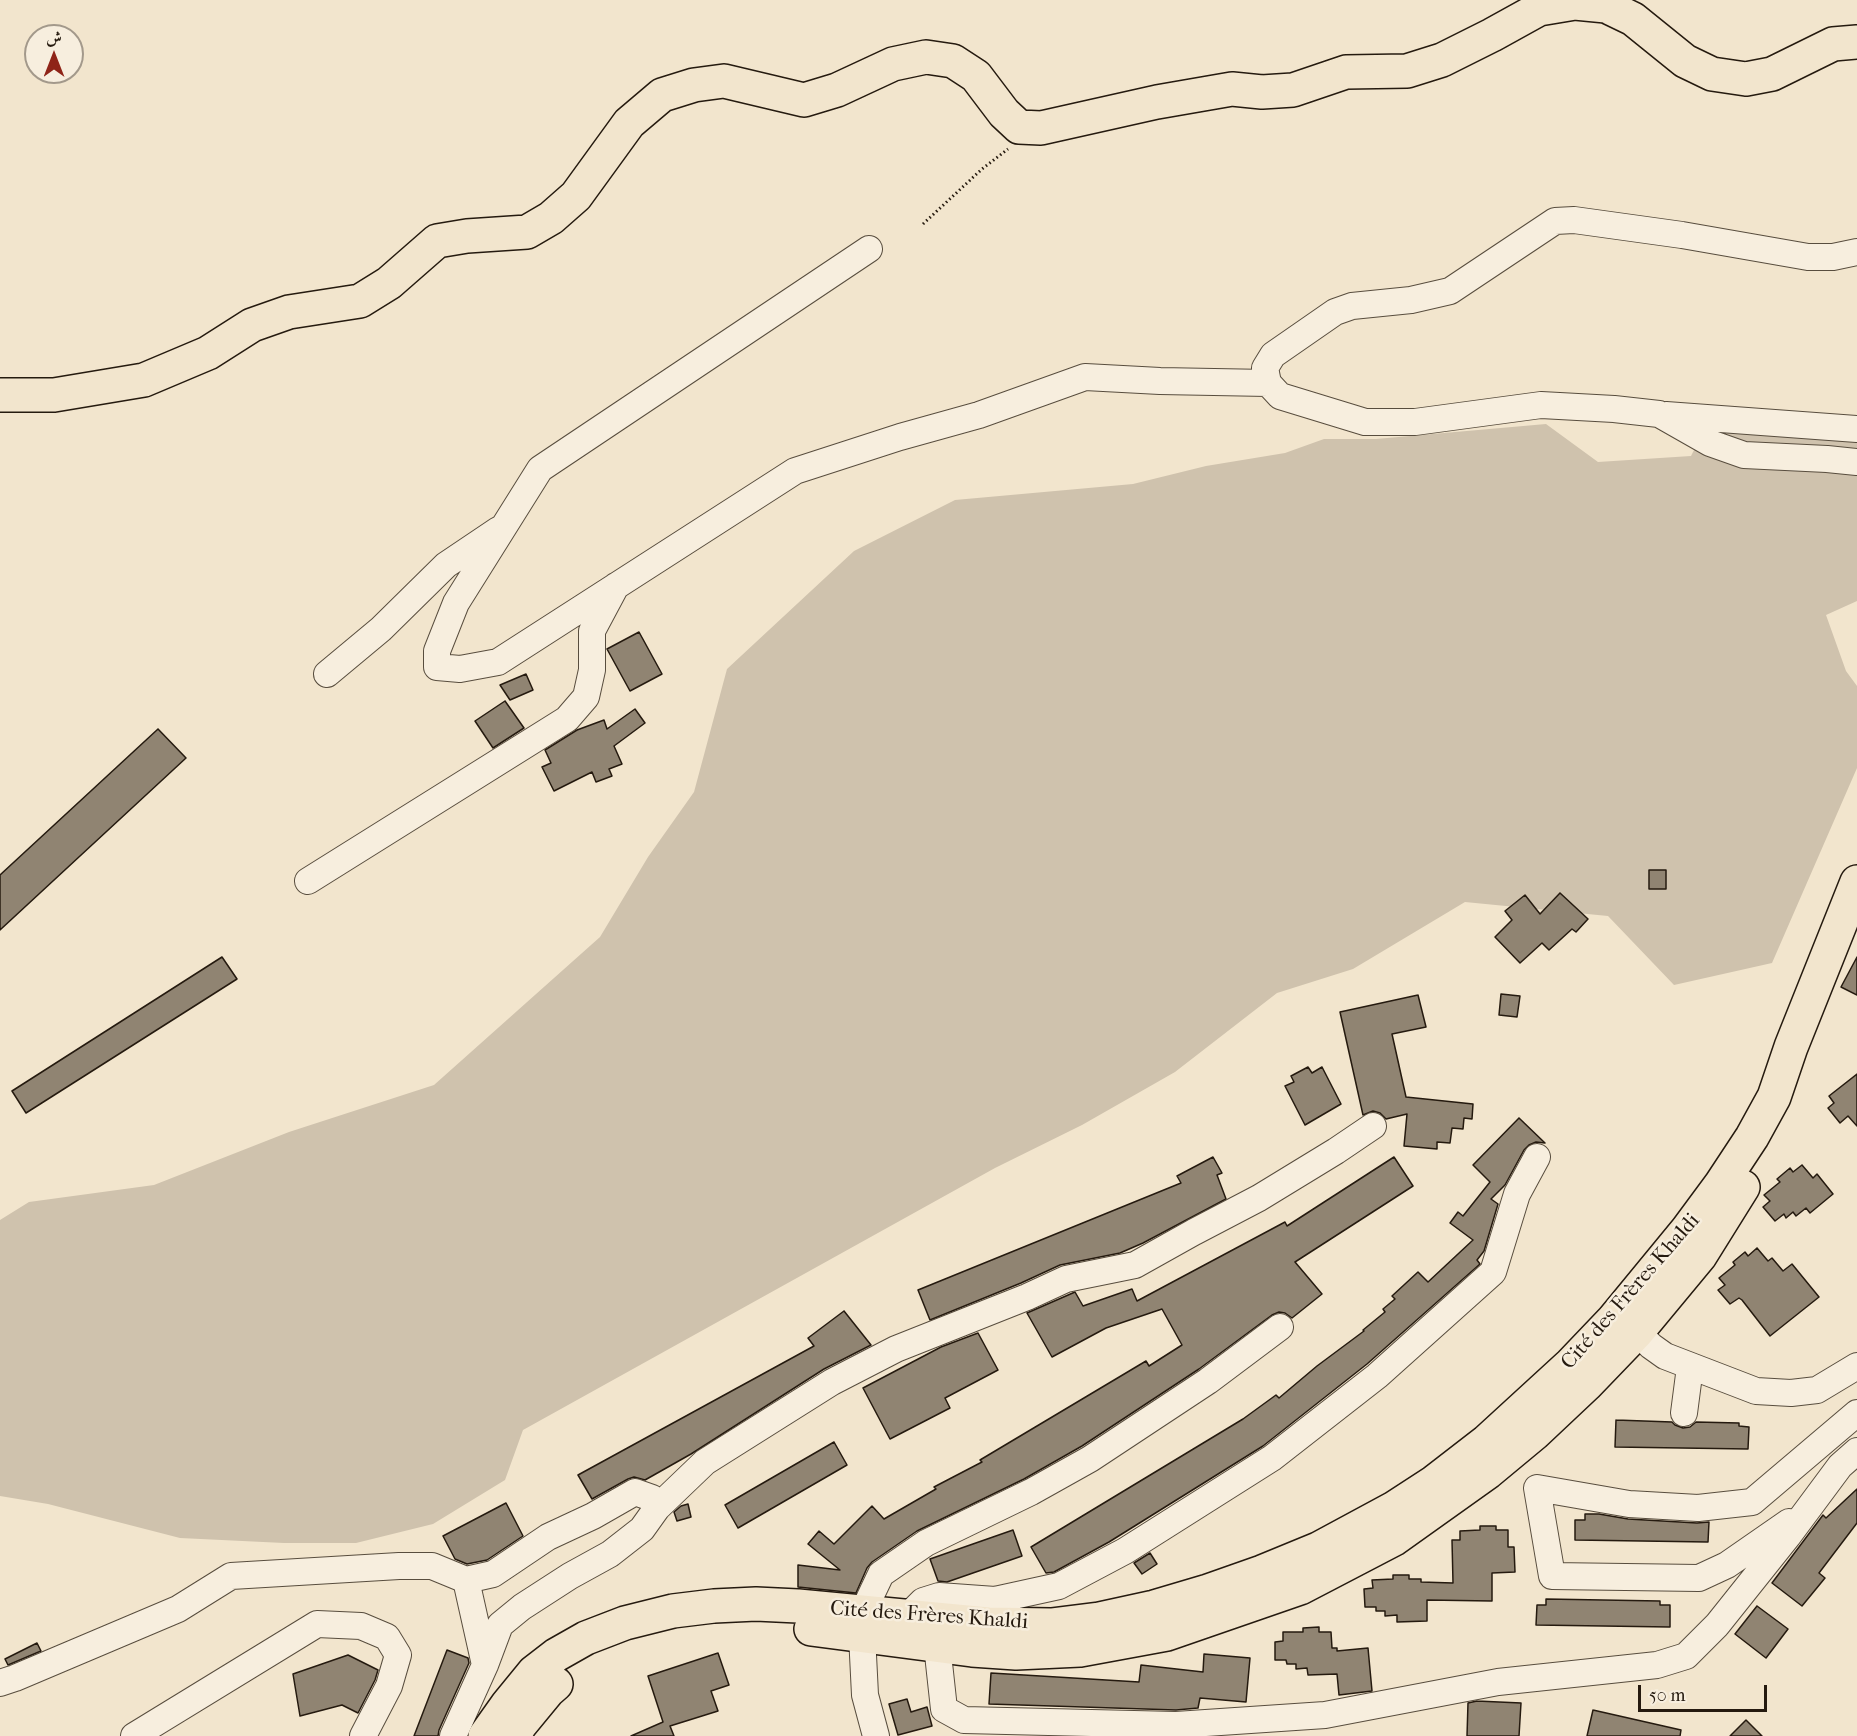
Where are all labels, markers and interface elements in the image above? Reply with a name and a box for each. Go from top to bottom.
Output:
north arrow [24,24,84,84]
text: ش [46,28,62,47]
street label: Cité des Frères Khaldi [1556,1209,1706,1375]
street label: Cité des Frères Khaldi [829,1597,1029,1635]
scale bar [1641,1673,1770,1711]
text: 50 m [1649,1685,1685,1706]

